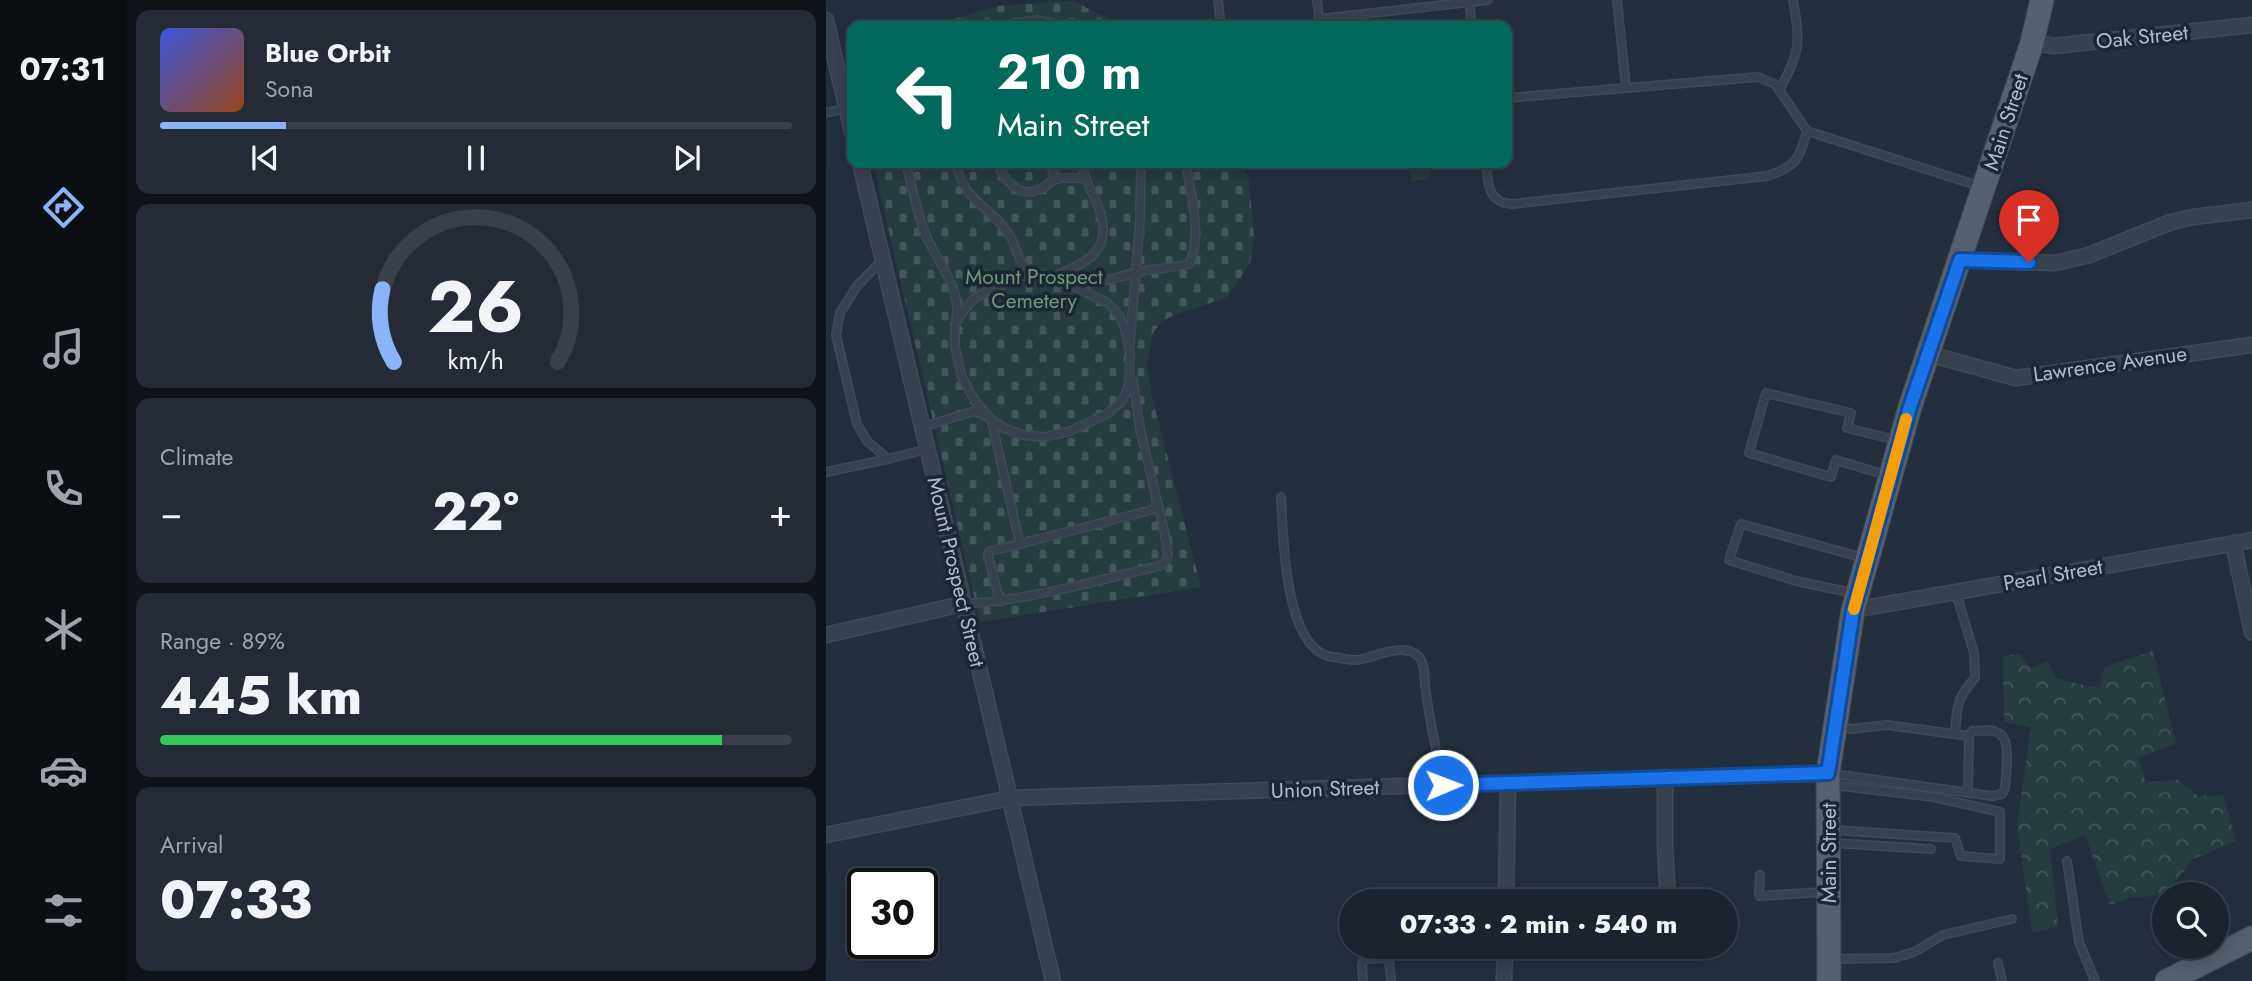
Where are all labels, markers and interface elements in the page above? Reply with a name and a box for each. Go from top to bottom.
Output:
street label: Oak Street [2095,17,2189,57]
text: Blue Orbit [265,34,390,72]
text: 210 m [997,37,1141,107]
text: 07:31 [20,46,106,92]
icon: left [882,49,973,140]
street label: Main Street [1976,70,2036,174]
text: Sona [265,72,313,106]
text: Main Street [997,102,1149,148]
icon: previous [246,139,284,177]
icon: pause [457,139,495,177]
icon: next [668,139,706,177]
icon: directions [39,183,88,232]
pin [1999,190,2059,262]
icon: arrive [2010,201,2048,239]
text: 26 [428,255,524,360]
park label: Mount Prospect Cemetery [965,262,1103,316]
icon: music [39,324,88,373]
street label: Lawrence Avenue [2031,338,2189,390]
text: km/h [448,342,504,378]
text: Climate [160,440,233,474]
icon: phone [39,464,88,513]
text: 22° [432,474,519,550]
street label: Mount Prospect Street [920,474,992,670]
text: − [160,485,182,540]
text: + [769,485,792,540]
street label: Pearl Street [2001,552,2105,598]
icon: climate [39,605,88,654]
text: Range · 89% [160,624,285,658]
text: 445 km [160,658,362,734]
icon: car [39,746,88,795]
position arrow [1406,748,1480,822]
street label: Union Street [1270,772,1380,806]
street label: Main Street [1814,803,1844,903]
text: Arrival [160,828,223,862]
text: 07:33 [160,862,312,938]
speed limit sign: 30 [847,868,938,959]
map controls [2152,882,2229,959]
button: search [2152,882,2229,959]
icon: filters [39,886,88,935]
text: 07:33 · 2 min · 540 m [1400,905,1677,943]

